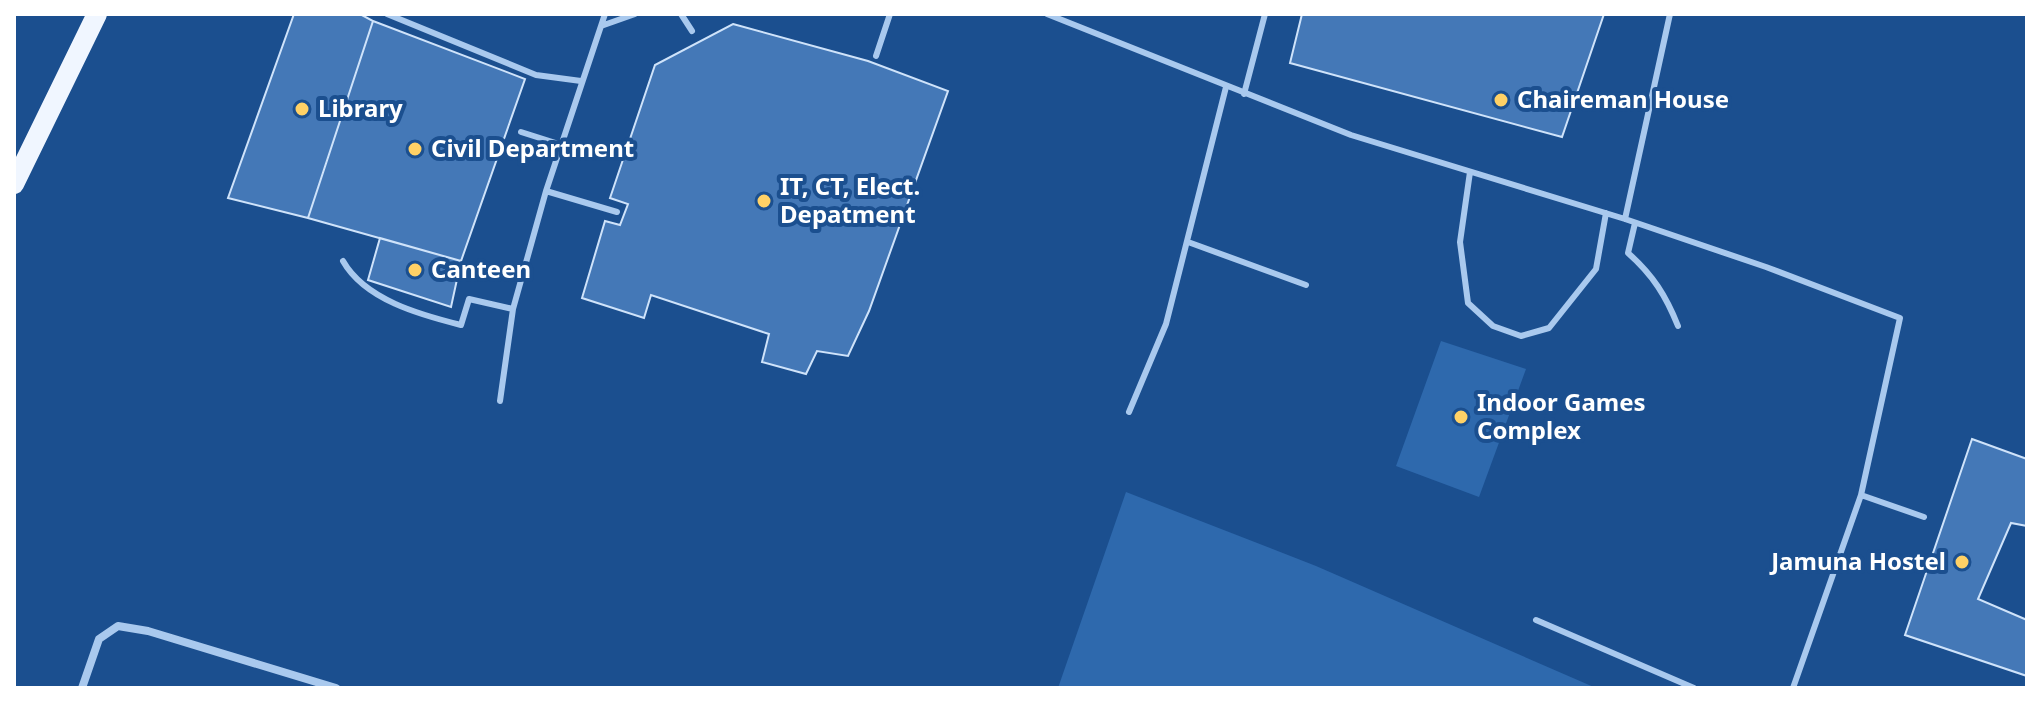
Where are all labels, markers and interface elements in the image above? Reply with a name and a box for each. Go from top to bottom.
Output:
place label: Chaireman House [1517,82,1729,115]
place label: Library [318,91,403,124]
marker: Chaireman House [1492,91,1510,109]
marker: Library [293,100,311,118]
place label: Civil Department [431,131,634,164]
marker: Civil Department [406,140,424,158]
place label: IT, CT, Elect. Depatment [780,169,920,230]
marker: IT, CT, Elect. Depatment [755,192,773,210]
place label: Canteen [431,252,531,285]
marker: Canteen [406,261,424,279]
place label: Indoor Games Complex [1477,385,1646,446]
marker: Indoor Games Complex [1452,408,1470,426]
place label: Jamuna Hostel [1769,544,1946,577]
marker: Jamuna Hostel [1953,553,1971,571]

